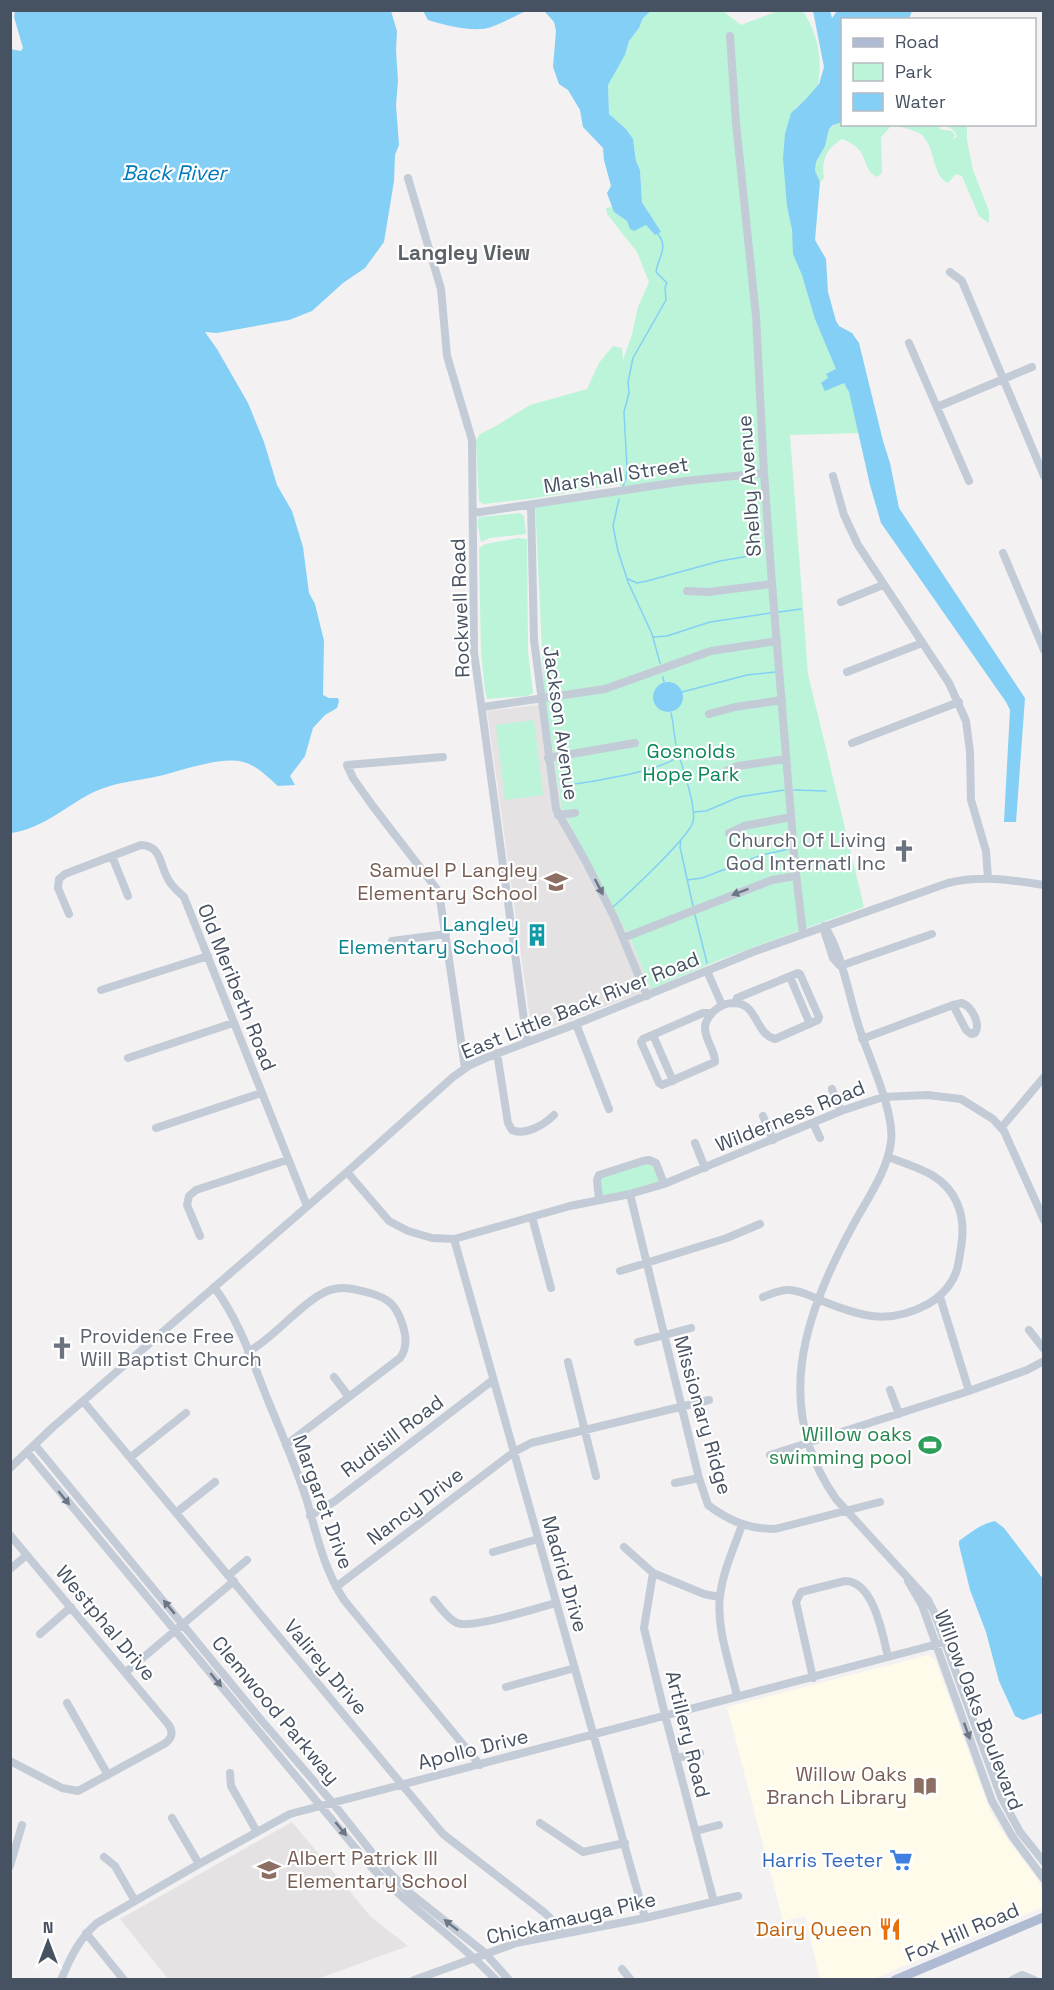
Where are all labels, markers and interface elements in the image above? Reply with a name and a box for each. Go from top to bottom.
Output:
legend [841,18,1036,126]
text: Road [895,30,939,53]
text: Park [895,60,933,83]
text: Water [895,90,946,113]
water label: Back River [122,159,228,186]
district label: Langley View [398,239,530,266]
street label: Shelby Avenue [731,414,767,558]
street label: Marshall Street [542,451,690,499]
street label: Rockwell Road [445,538,475,678]
street label: Jackson Avenue [537,644,585,802]
park label: Gosnolds Hope Park [643,738,740,787]
place label: Church Of Living God Internatl Inc [726,827,886,876]
church icon: Church Of Living God Internatl Inc [891,838,917,864]
place label: Samuel P Langley Elementary School [357,857,538,906]
school or university icon: Samuel P Langley Elementary School [543,869,569,895]
one-way arrow [594,879,604,896]
one-way arrow [731,887,749,897]
street label: Old Meribeth Road [192,900,282,1074]
place label: Langley Elementary School [338,911,519,960]
building icon: Langley Elementary School [524,922,550,948]
street label: East Little Back River Road [457,945,703,1065]
street label: Wilderness Road [711,1074,869,1158]
place label: Providence Free Will Baptist Church [80,1323,262,1372]
street label: Missionary Ridge [668,1332,738,1498]
church icon: Providence Free Will Baptist Church [49,1335,75,1361]
street label: Rudisill Road [335,1389,449,1483]
place label: Willow oaks swimming pool [769,1421,912,1470]
street label: Margaret Drive [287,1431,359,1573]
sports icon: Willow oaks swimming pool [917,1432,943,1458]
street label: Nancy Drive [362,1461,468,1551]
one-way arrow [57,1490,70,1506]
street label: Madrid Drive [536,1513,594,1635]
street label: Westphal Drive [50,1560,162,1686]
one-way arrow [163,1600,176,1615]
street label: Willow Oaks Boulevard [929,1606,1029,1814]
street label: Valirey Drive [278,1614,374,1720]
street label: Clemwood Parkway [206,1630,346,1790]
street label: Artillery Road [660,1668,716,1800]
one-way arrow [209,1672,221,1687]
street label: Apollo Drive [415,1723,531,1775]
one-way arrow [962,1723,972,1741]
place label: Willow Oaks Branch Library [766,1761,907,1810]
library icon: Willow Oaks Branch Library [912,1773,938,1799]
one-way arrow [334,1821,347,1837]
place label: Albert Patrick III Elementary School [287,1845,468,1894]
place label: Harris Teeter [762,1847,883,1873]
supermarket icon: Harris Teeter [888,1847,914,1873]
school or university icon: Albert Patrick III Elementary School [256,1857,282,1883]
street label: Chickamauga Pike [484,1886,658,1950]
street label: Fox Hill Road [901,1896,1023,1968]
north arrow [18,1912,78,1972]
place label: Dairy Queen [756,1916,872,1942]
restaurant icon: Dairy Queen [877,1916,903,1942]
text: N [43,1917,53,1938]
one-way arrow [444,1919,459,1932]

